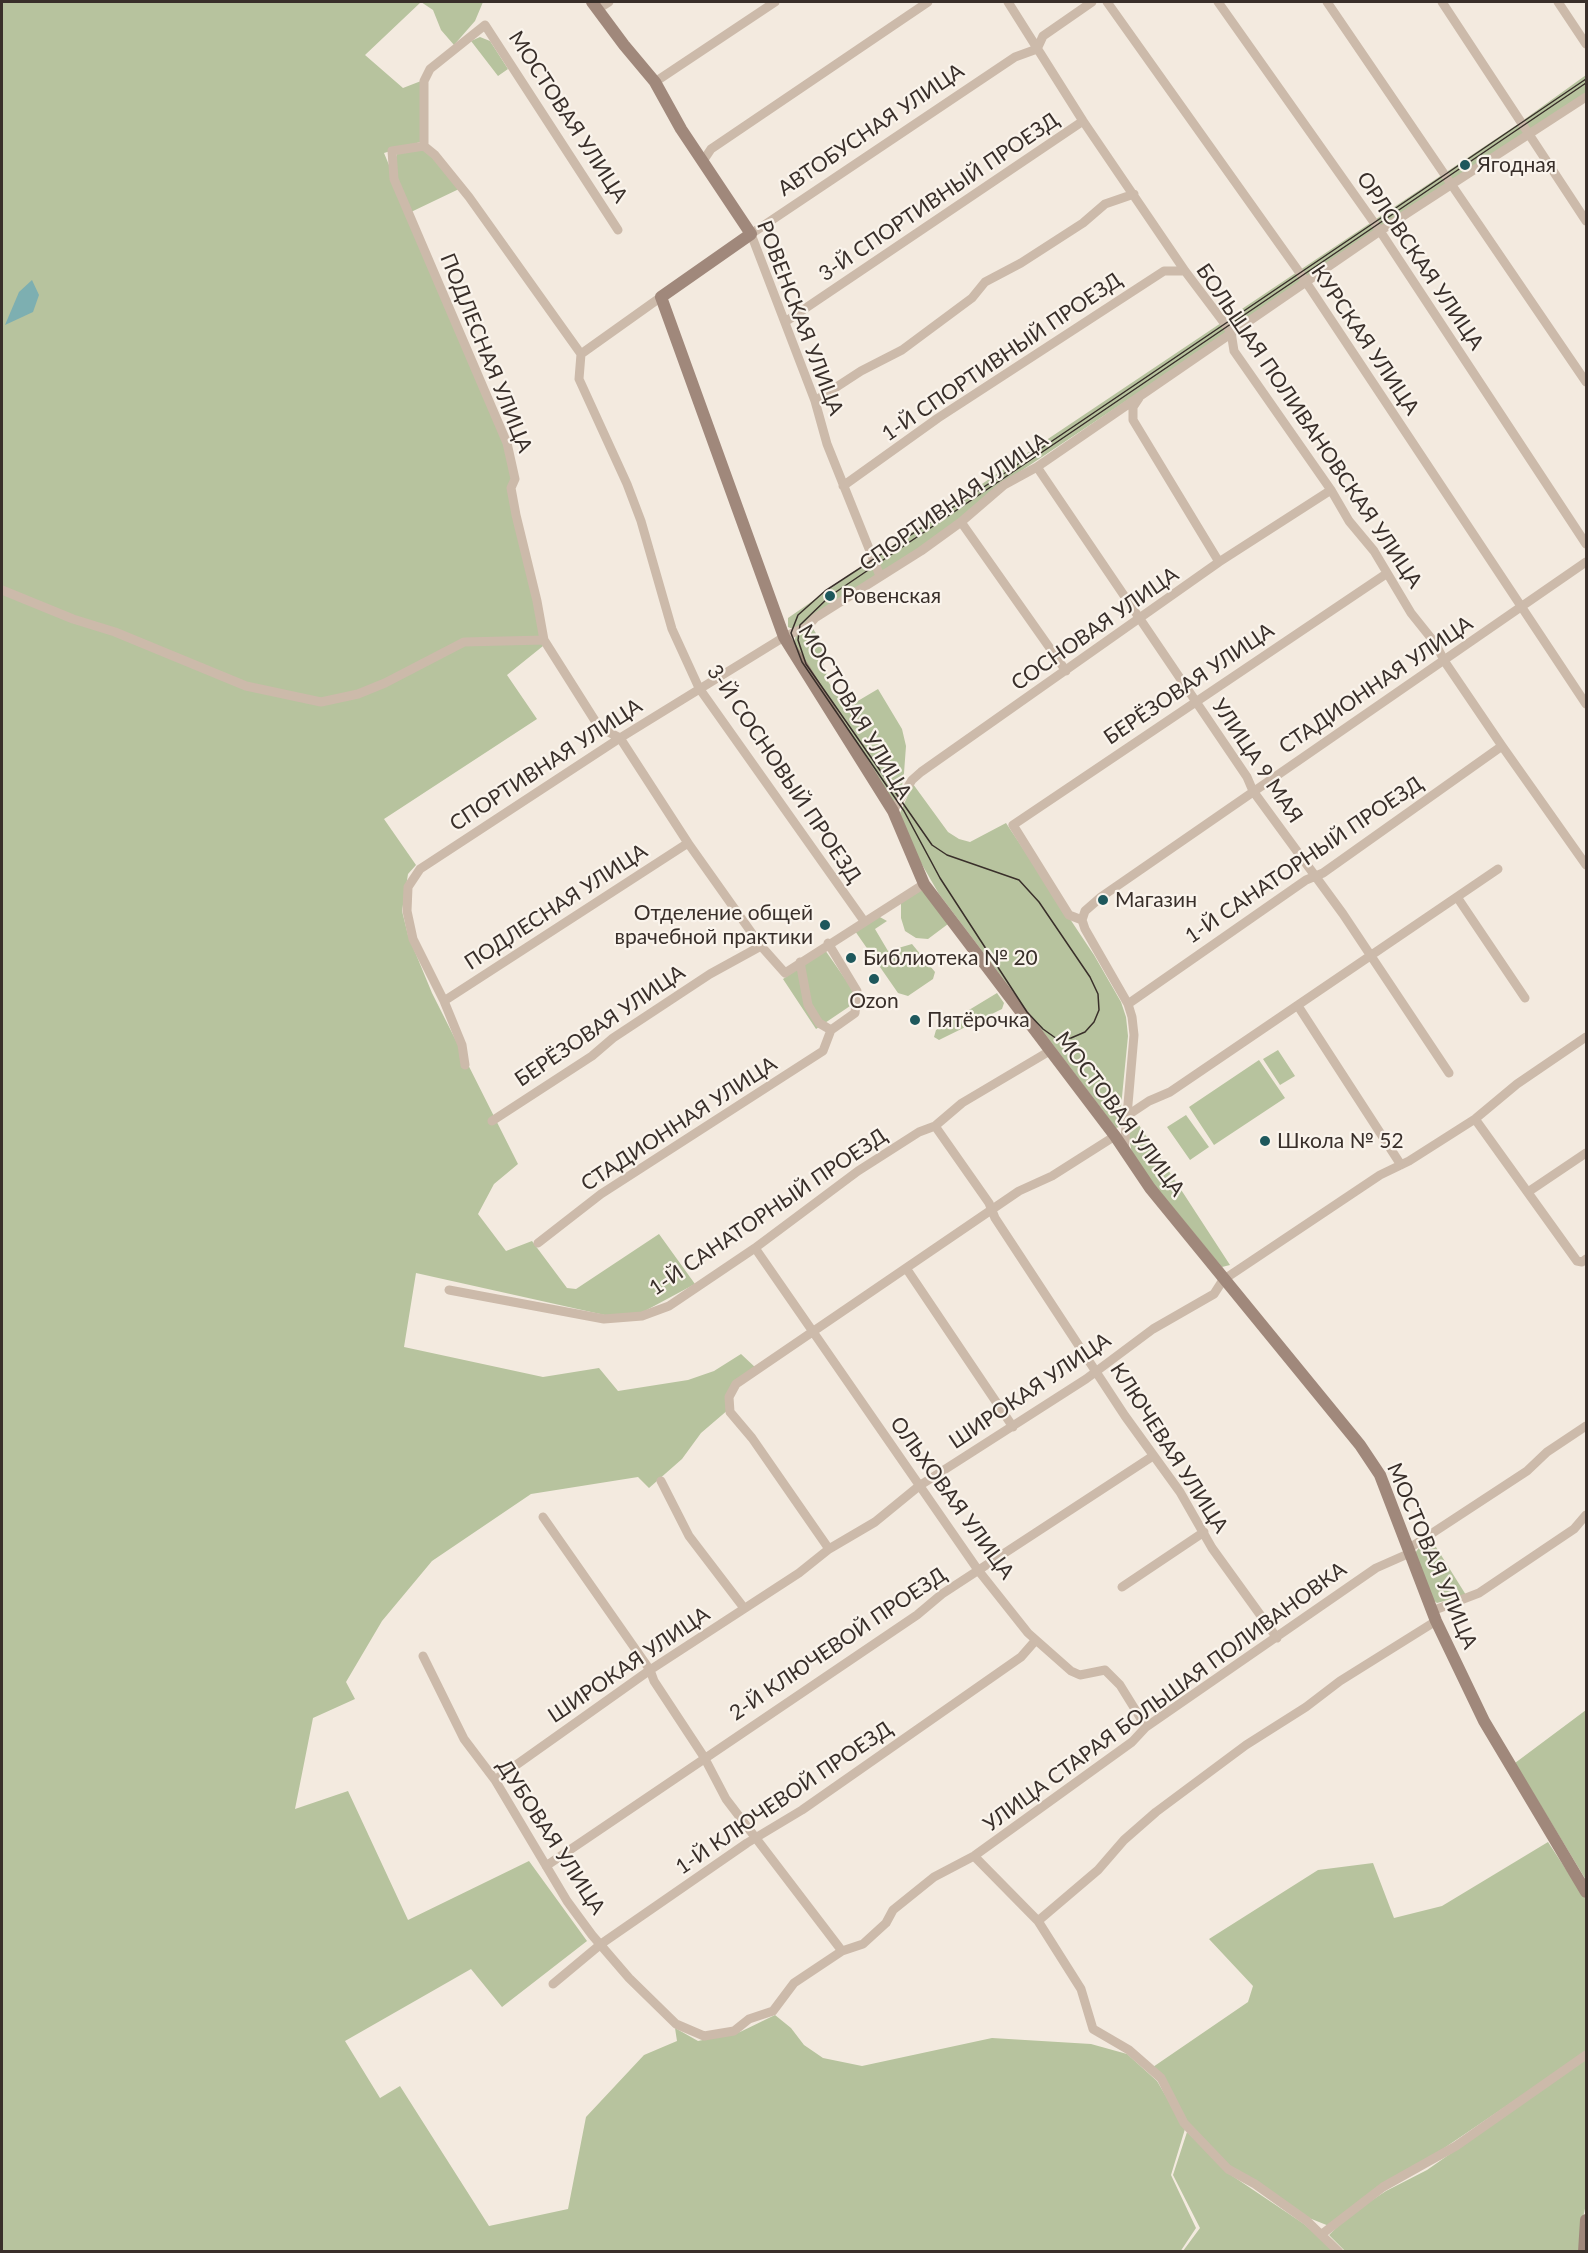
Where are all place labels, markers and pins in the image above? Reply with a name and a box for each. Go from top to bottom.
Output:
place label: Ягодная [1477,152,1556,178]
marker: Ягодная [1458,158,1472,172]
place label: Ровенская [842,583,941,609]
marker: Ровенская [823,589,837,603]
place label: Магазин [1115,887,1197,913]
marker: Магазин [1096,893,1110,907]
place label: Отделение общей врачебной практики [614,900,813,950]
marker: Отделение общей врачебной практики [818,918,832,932]
place label: Библиотека № 20 [863,945,1038,971]
marker: Библиотека № 20 [844,951,858,965]
marker: Ozon [867,972,881,986]
place label: Ozon [849,988,899,1014]
place label: Пятёрочка [927,1007,1030,1033]
marker: Пятёрочка [908,1013,922,1027]
place label: Школа № 52 [1277,1128,1404,1154]
marker: Школа № 52 [1258,1134,1272,1148]

